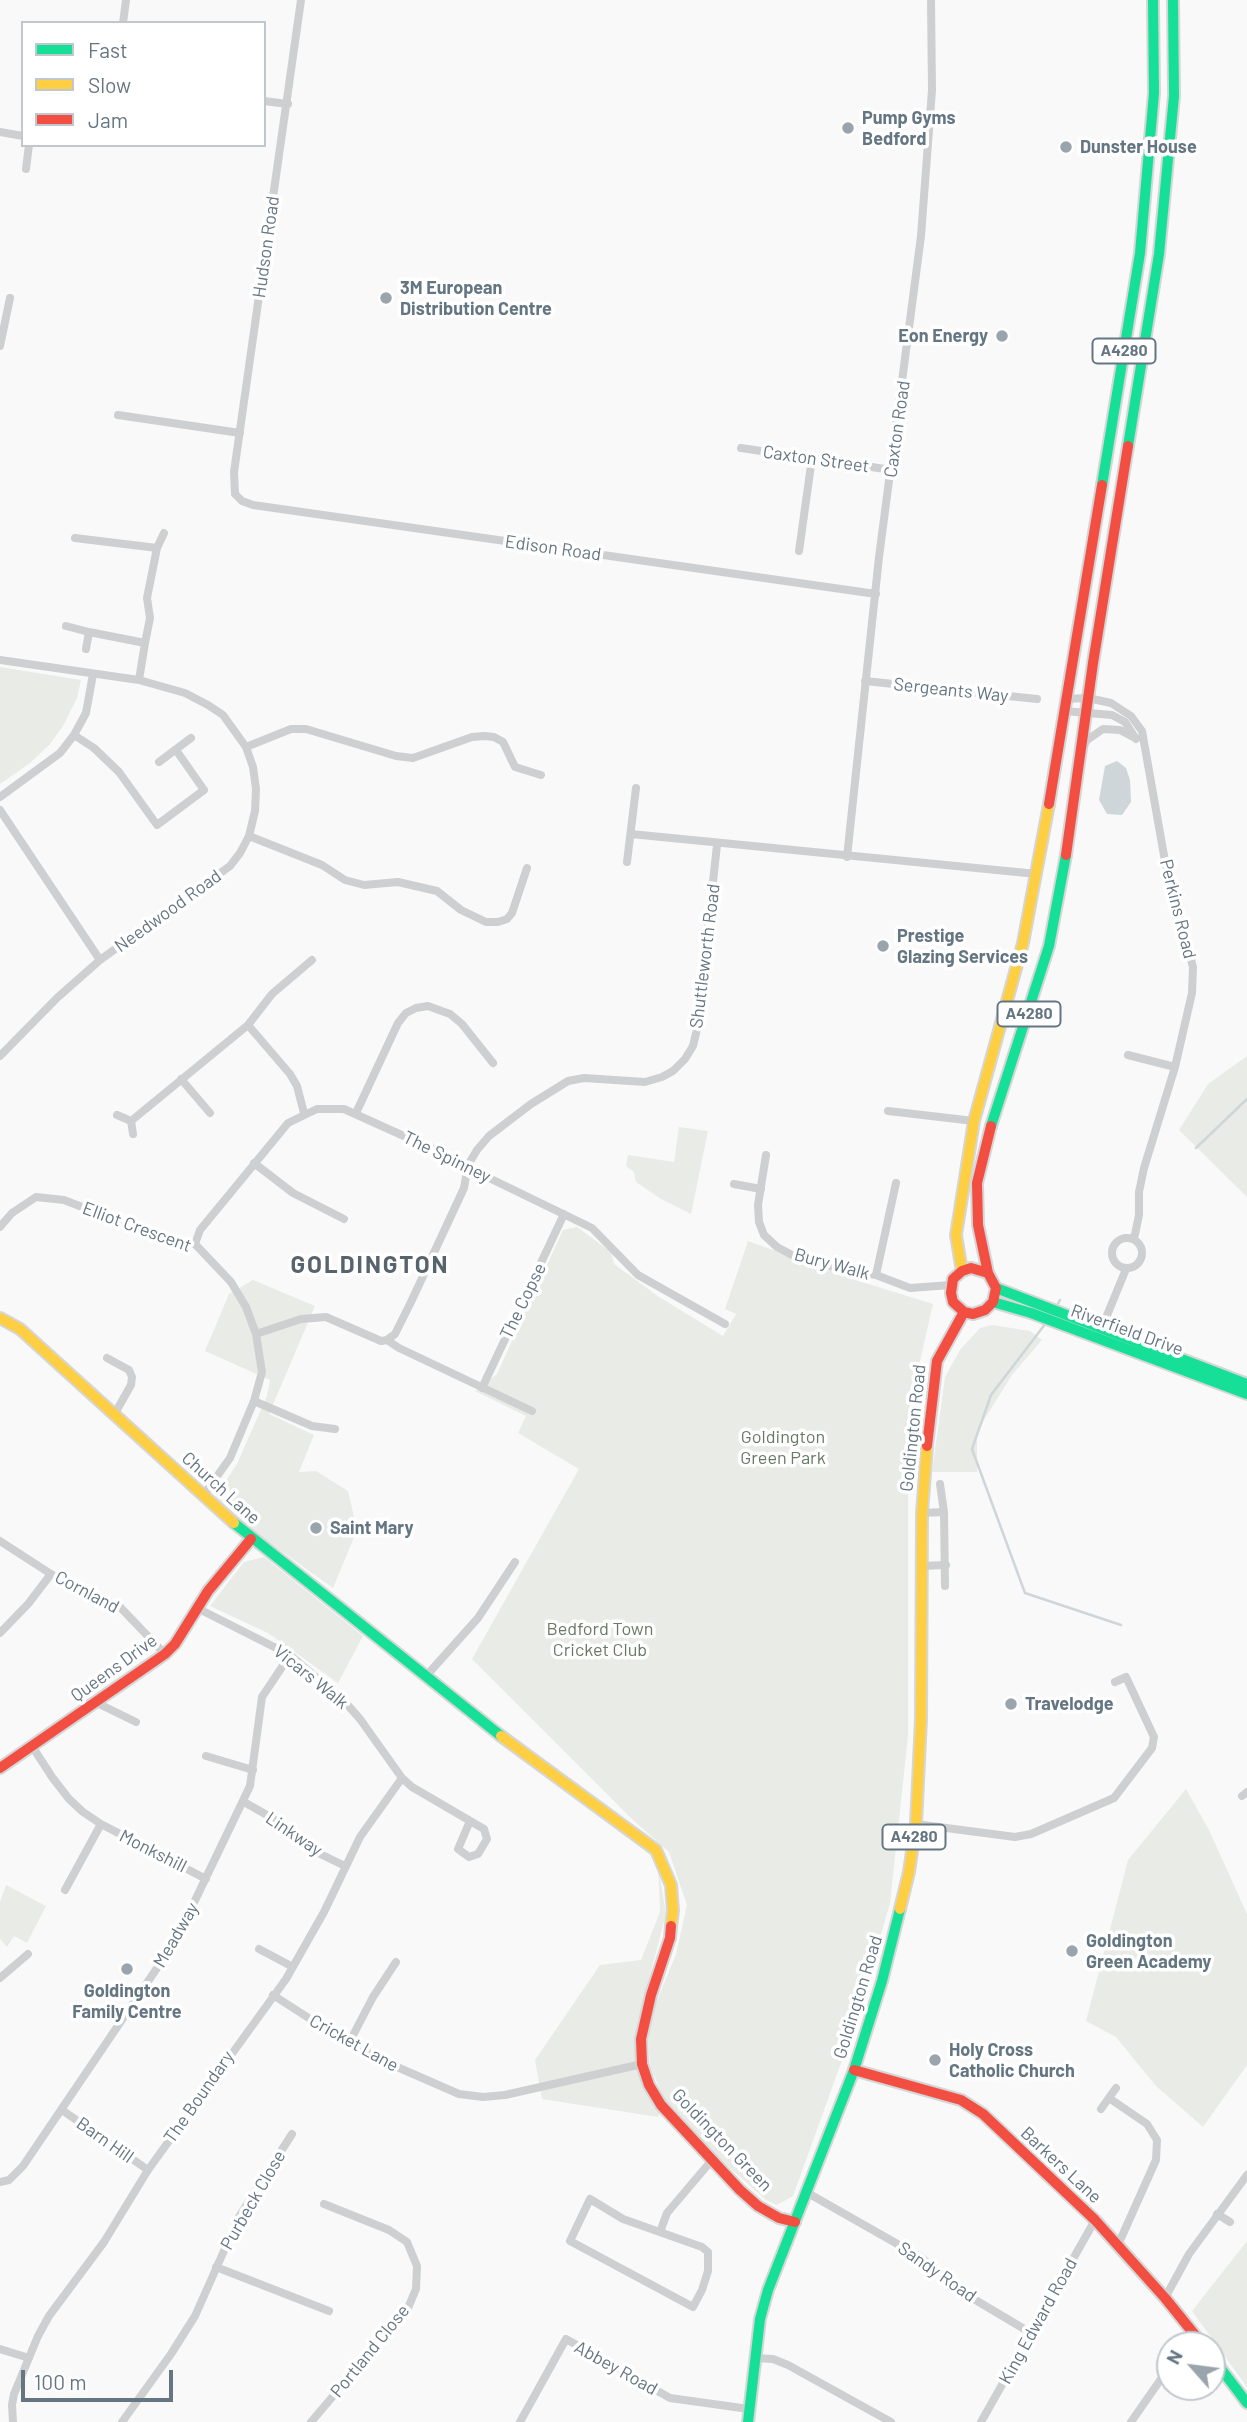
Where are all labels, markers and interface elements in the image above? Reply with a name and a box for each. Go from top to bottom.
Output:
legend [21,21,266,147]
text: Fast [88,37,128,62]
text: Slow [88,72,131,97]
text: Jam [88,107,128,132]
place label: Pump Gyms Bedford [862,107,956,150]
marker: Pump Gyms Bedford [840,120,856,136]
place label: Dunster House [1080,136,1197,158]
marker: Dunster House [1058,139,1074,155]
street label: Hudson Road [248,195,284,299]
place label: 3M European Distribution Centre [400,277,552,320]
marker: 3M European Distribution Centre [378,290,394,306]
place label: Eon Energy [898,325,988,347]
marker: Eon Energy [994,328,1010,344]
road number: A4280 [1092,338,1156,364]
street label: Caxton Road [880,379,914,479]
street label: Caxton Street [761,441,871,477]
street label: Edison Road [504,531,602,565]
street label: Sergeants Way [892,673,1010,707]
street label: Perkins Road [1155,857,1201,961]
street label: Needwood Road [110,865,226,957]
street label: Shuttleworth Road [685,883,725,1029]
place label: Prestige Glazing Services [897,925,1028,968]
marker: Prestige Glazing Services [875,938,891,954]
road number: A4280 [998,1002,1060,1026]
street label: The Spinney [400,1126,494,1188]
street label: Elliot Crescent [80,1197,194,1257]
street label: Bury Walk [792,1244,872,1284]
district label: GOLDINGTON [292,1251,448,1279]
street label: The Copse [495,1259,551,1343]
street label: Riverfield Drive [1068,1300,1186,1360]
street label: Goldington Road [896,1363,930,1493]
park label: Goldington Green Park [740,1426,826,1468]
street label: Church Lane [177,1447,265,1529]
place label: Saint Mary [330,1517,414,1539]
marker: Saint Mary [308,1520,324,1536]
street label: Cornland [51,1566,123,1618]
park label: Bedford Town Cricket Club [546,1618,654,1660]
street label: Queens Drive [67,1630,161,1706]
street label: Vicars Walk [269,1640,353,1714]
place label: Travelodge [1025,1693,1114,1715]
marker: Travelodge [1003,1696,1019,1712]
street label: Linkway [262,1807,326,1861]
street label: Monkshill [116,1825,190,1877]
road number: A4280 [883,1825,946,1850]
street label: Meadway [149,1899,203,1971]
place label: Goldington Green Academy [1086,1930,1211,1972]
street label: Goldington Road [829,1933,887,2061]
marker: Goldington Green Academy [1064,1943,1080,1959]
marker: Goldington Family Centre [119,1961,135,1977]
place label: Goldington Family Centre [72,1980,182,2022]
street label: Cricket Lane [306,2010,402,2076]
place label: Holy Cross Catholic Church [949,2039,1075,2082]
street label: The Boundary [159,2047,239,2147]
marker: Holy Cross Catholic Church [927,2052,943,2068]
street label: Goldington Green [668,2084,776,2196]
street label: Barn Hill [72,2113,138,2167]
street label: Barkers Lane [1016,2122,1106,2208]
street label: Purbeck Close [216,2146,290,2254]
street label: Sandy Road [894,2237,980,2307]
street label: King Edward Road [994,2254,1082,2388]
street label: Portland Close [326,2300,414,2402]
north arrow [1156,2331,1226,2401]
street label: Abbey Road [571,2336,661,2400]
text: N [1161,2346,1187,2368]
scale bar [24,2356,177,2400]
text: 100 m [34,2369,87,2394]

